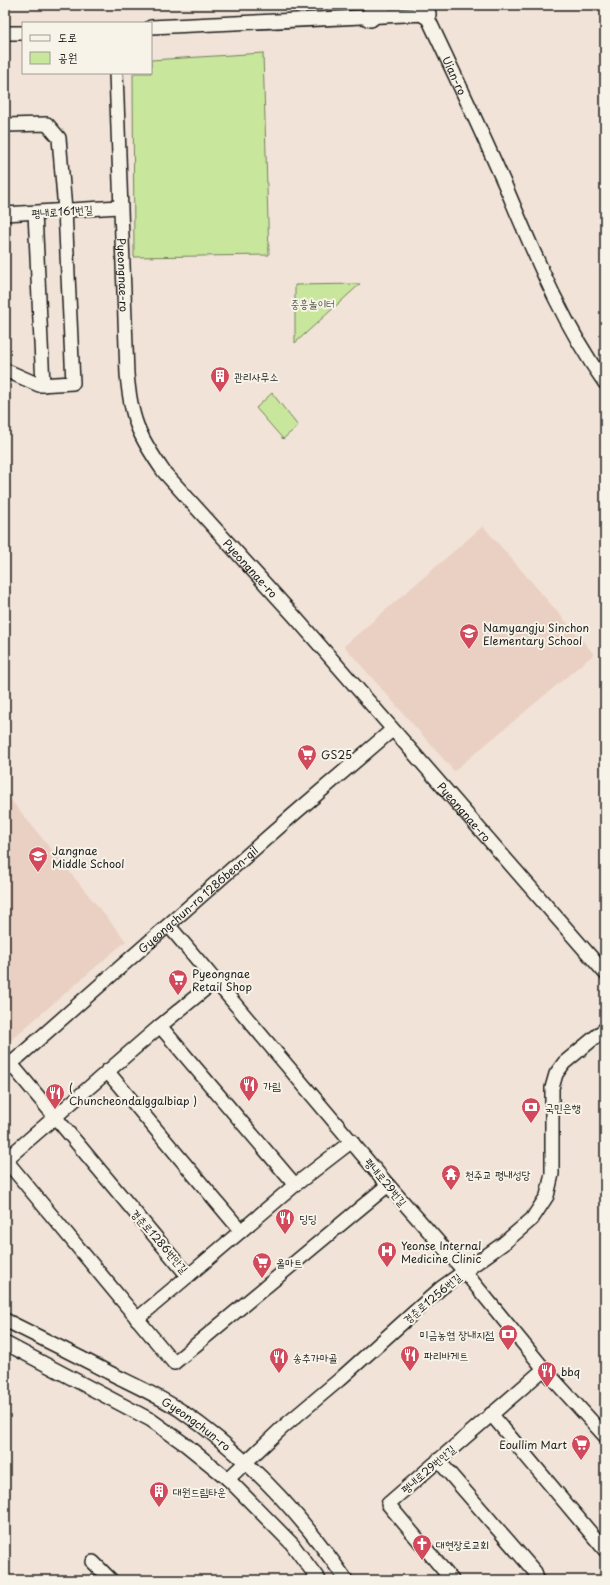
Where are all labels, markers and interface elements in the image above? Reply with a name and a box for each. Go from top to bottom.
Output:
legend [22,22,152,74]
text: 도로 [58,28,77,46]
text: 공원 [58,48,77,66]
street label: Uian-ro [438,53,471,97]
street label: 평내로161번길 [31,200,93,222]
street label: Pyeongnae-ro [114,237,133,312]
park label: 중흥놀이터 [291,295,335,312]
building icon: 관리사무소 [209,365,231,393]
place label: 관리사무소 [234,368,278,385]
street label: Pyeongnae-ro [219,535,282,601]
place label: Namyangju Sinchon Elementary School [483,619,589,649]
school or university icon: Namyangju Sinchon Elementary School [458,622,480,650]
supermarket icon: GS25 [296,743,318,771]
place label: GS25 [321,746,352,763]
street label: Pyeongnae-ro [434,778,495,845]
street label: Gyeongchun-ro 1286beon-gil [134,841,261,957]
place label: Jangnae Middle School [52,842,124,872]
school or university icon: Jangnae Middle School [27,845,49,873]
place label: Pyeongnae Retail Shop [192,965,252,995]
supermarket icon: Pyeongnae Retail Shop [167,968,189,996]
restaurant icon: 가림 [238,1074,260,1102]
place label: 가림 [263,1077,281,1094]
place label: ( Chuncheondalggalbiap ) [69,1079,197,1109]
restaurant icon: ( Chuncheondalggalbiap ) [44,1082,66,1110]
bank icon: 국민은행 [520,1096,542,1124]
place label: 국민은행 [545,1099,581,1116]
street label: 평내로29번길 [361,1154,411,1210]
temple icon: 천주교 평내성당 [440,1163,462,1191]
place label: 천주교 평내성당 [465,1166,531,1183]
street label: 경춘로1286번안길 [127,1205,193,1277]
restaurant icon: 딩딩 [274,1207,296,1235]
place label: 딩딩 [299,1210,317,1227]
place label: Yeonse Internal Medicine Clinic [401,1237,481,1267]
hospital icon: Yeonse Internal Medicine Clinic [376,1240,398,1268]
supermarket icon: 올마트 [251,1251,273,1279]
place label: 올마트 [276,1254,303,1271]
street label: 경춘로1256번길 [399,1268,465,1327]
bank icon: 미금농협 장내지점 [497,1323,519,1351]
place label: 미금농협 장내지점 [420,1326,494,1343]
restaurant icon: 파리바게트 [399,1344,421,1372]
restaurant icon: 송추가마골 [268,1346,290,1374]
place label: 파리바게트 [424,1347,468,1364]
place label: 송추가마골 [293,1349,337,1366]
restaurant icon: bbq [536,1360,558,1388]
place label: bbq [561,1363,580,1380]
street label: Gyeongchun-ro [159,1392,235,1454]
supermarket icon: Eoullim Mart [570,1433,592,1461]
place label: Eoullim Mart [499,1436,567,1453]
street label: 평내로29번안길 [397,1440,459,1497]
building icon: 대원드림타운 [148,1480,170,1508]
place label: 대원드림타운 [173,1483,226,1500]
church icon: 대현장로교회 [411,1533,433,1561]
place label: 대현장로교회 [436,1536,489,1553]

